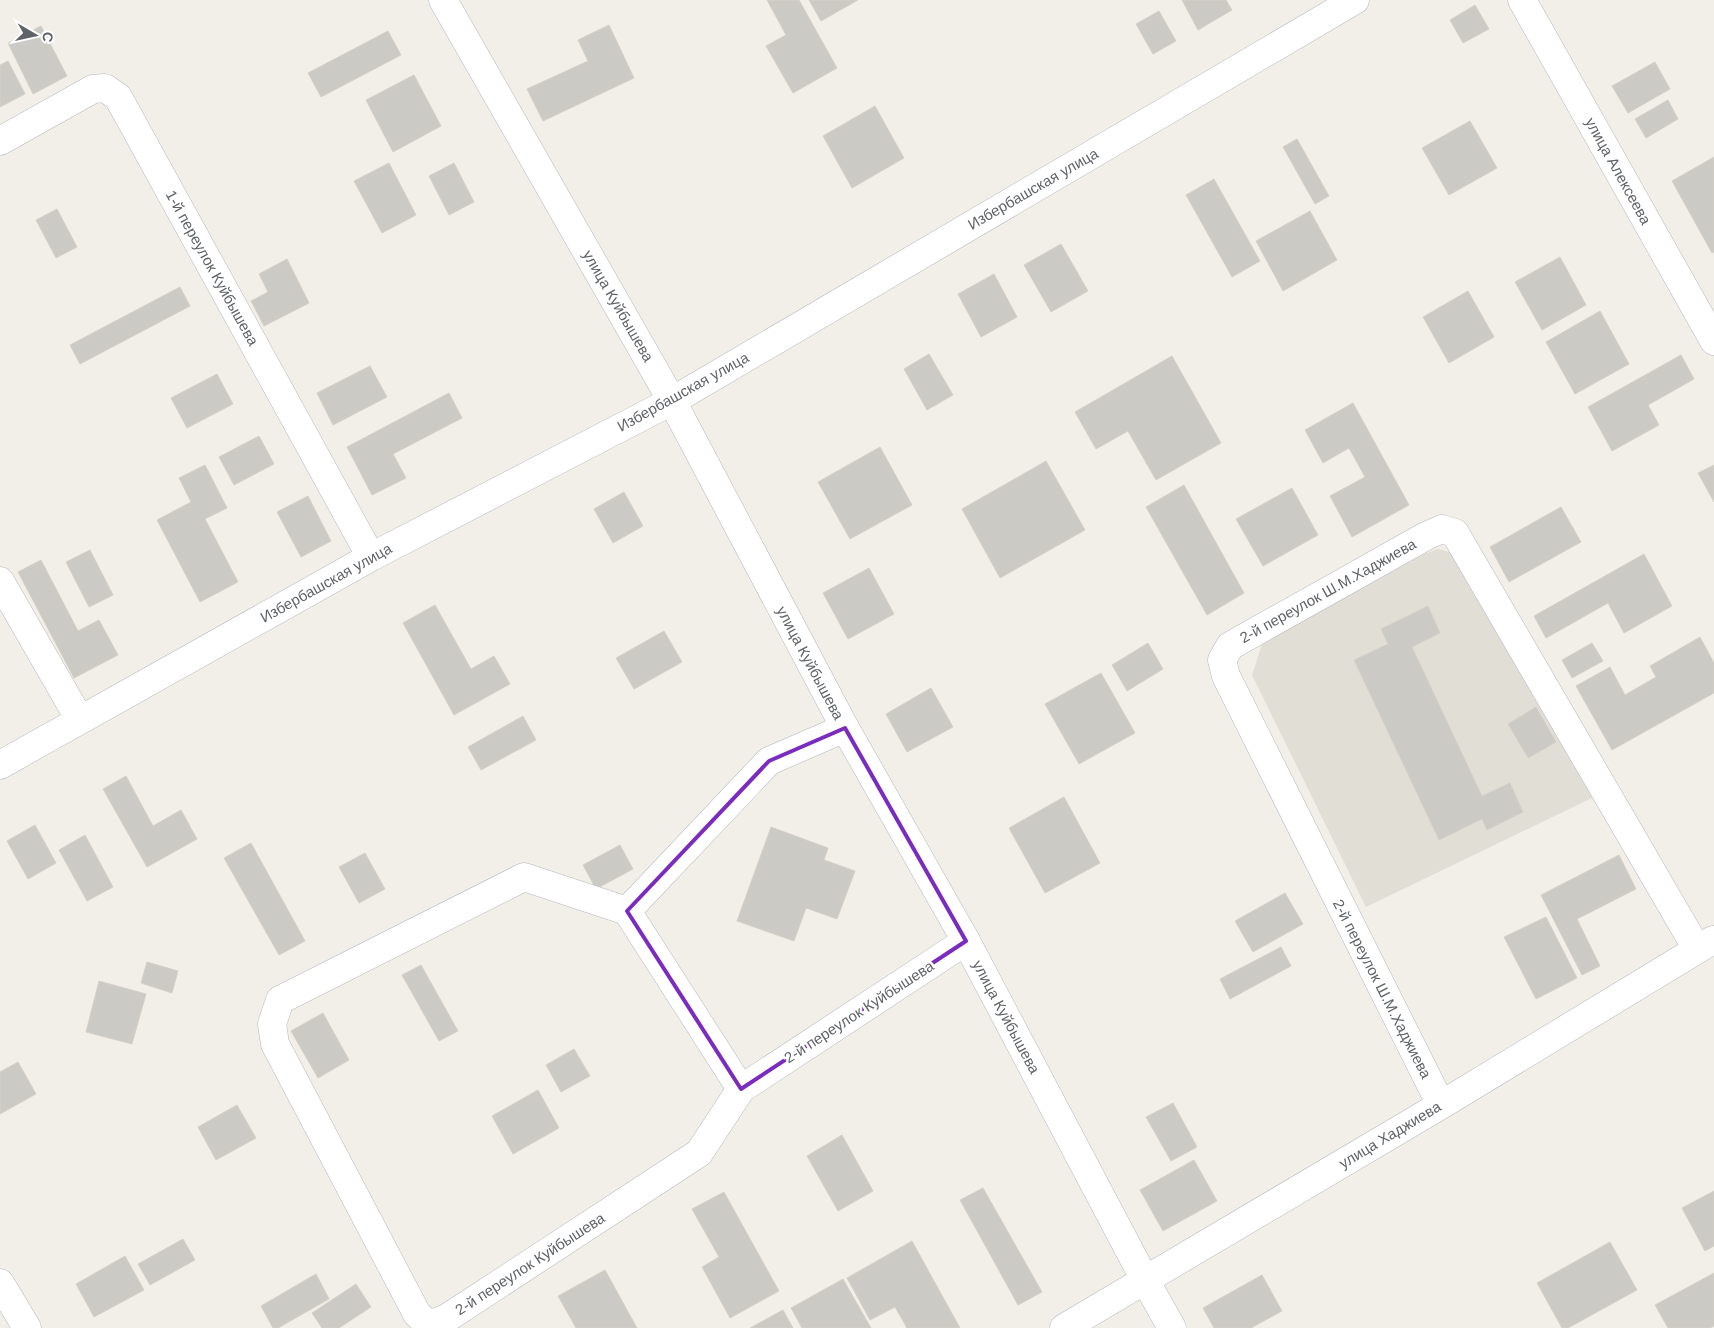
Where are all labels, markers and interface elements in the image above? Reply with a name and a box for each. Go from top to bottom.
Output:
north arrow [10,10,60,60]
text: С [39,31,57,43]
street label: улица Алексеева [1582,114,1655,228]
street label: Избербашская улица [965,144,1101,233]
street label: 1-й переулок Куйбышева [163,187,262,349]
street label: улица Куйбышева [580,247,658,365]
street label: Избербашская улица [614,348,752,435]
street label: 2-й переулок Ш.М.Хаджиева [1237,535,1419,646]
street label: Избербашская улица [257,539,395,626]
street label: улица Куйбышева [773,603,848,723]
street label: 2-й переулок Ш.М.Хаджиева [1330,896,1435,1082]
street label: 2-й переулок Куйбышева [781,957,937,1066]
street label: улица Куйбышева [969,957,1044,1077]
street label: улица Хаджиева [1336,1097,1444,1172]
street label: 2-й переулок Куйбышева [452,1209,608,1318]

